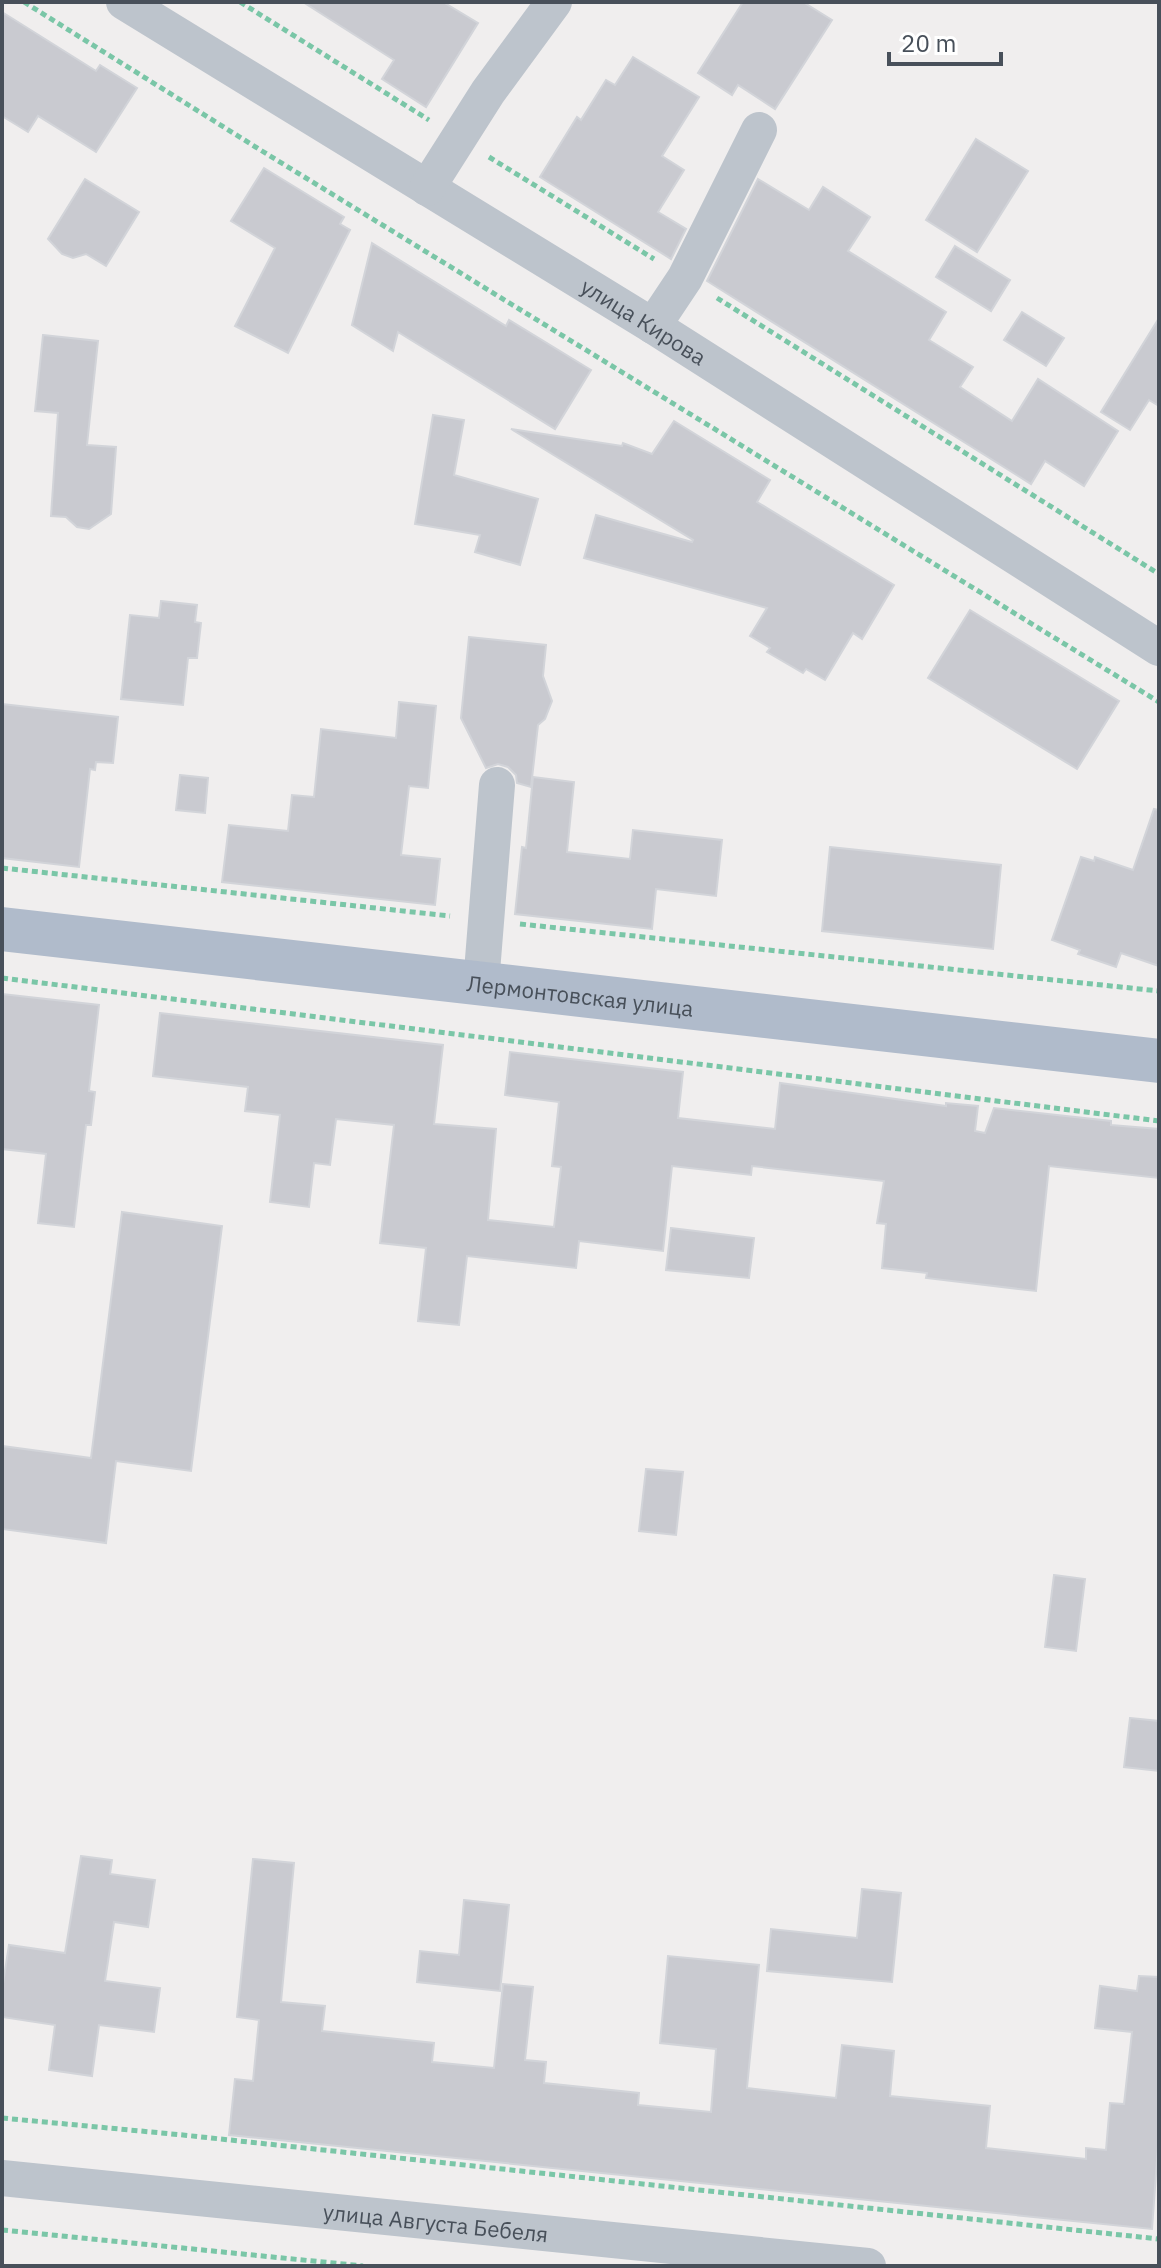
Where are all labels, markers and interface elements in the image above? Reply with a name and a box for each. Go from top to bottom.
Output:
scale bar [889,16,1001,66]
text: 20 m [901,27,956,59]
street label: улица Кирова [576,271,712,371]
street label: Лермонтовская улица [465,968,695,1022]
street label: улица Августа Бебеля [322,2196,550,2248]

